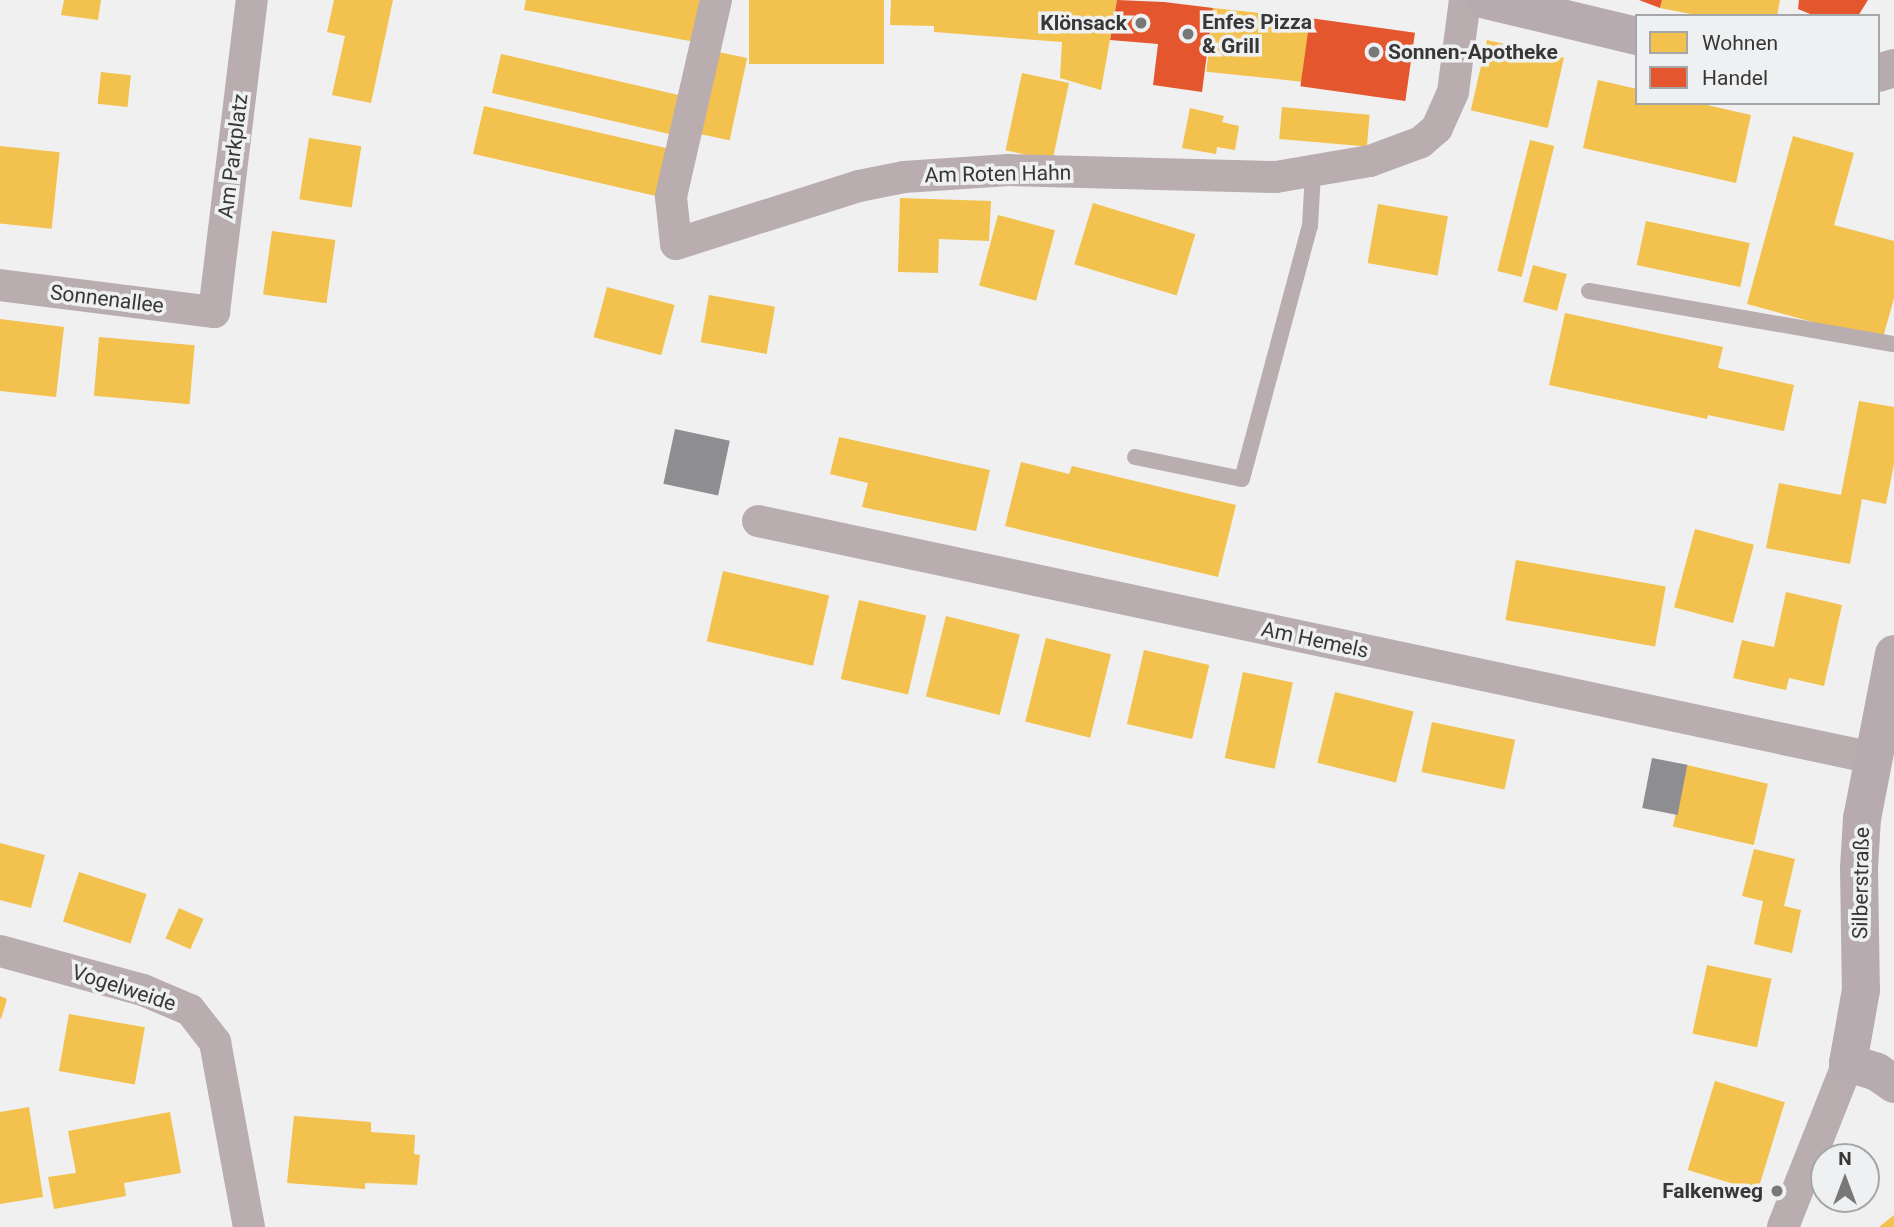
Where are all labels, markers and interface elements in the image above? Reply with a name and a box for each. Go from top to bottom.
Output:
place label: Enfes Pizza & Grill [1202,9,1312,59]
place label: Klönsack [1040,10,1127,36]
legend [1635,14,1880,105]
marker: Klönsack [1133,15,1149,31]
marker: Enfes Pizza & Grill [1180,26,1196,42]
text: Wohnen [1702,31,1778,55]
place label: Sonnen-Apotheke [1388,39,1558,65]
marker: Sonnen-Apotheke [1366,44,1382,60]
text: Handel [1702,66,1768,90]
street label: Am Parkplatz [213,92,253,220]
street label: Am Roten Hahn [924,160,1072,188]
street label: Sonnenallee [49,280,165,318]
street label: Am Hemels [1259,616,1371,664]
street label: Silberstraße [1847,827,1875,939]
street label: Vogelweide [69,959,179,1017]
north arrow [1810,1143,1880,1213]
text: N [1838,1147,1852,1170]
place label: Falkenweg [1662,1178,1763,1204]
marker: Falkenweg [1769,1183,1785,1199]

